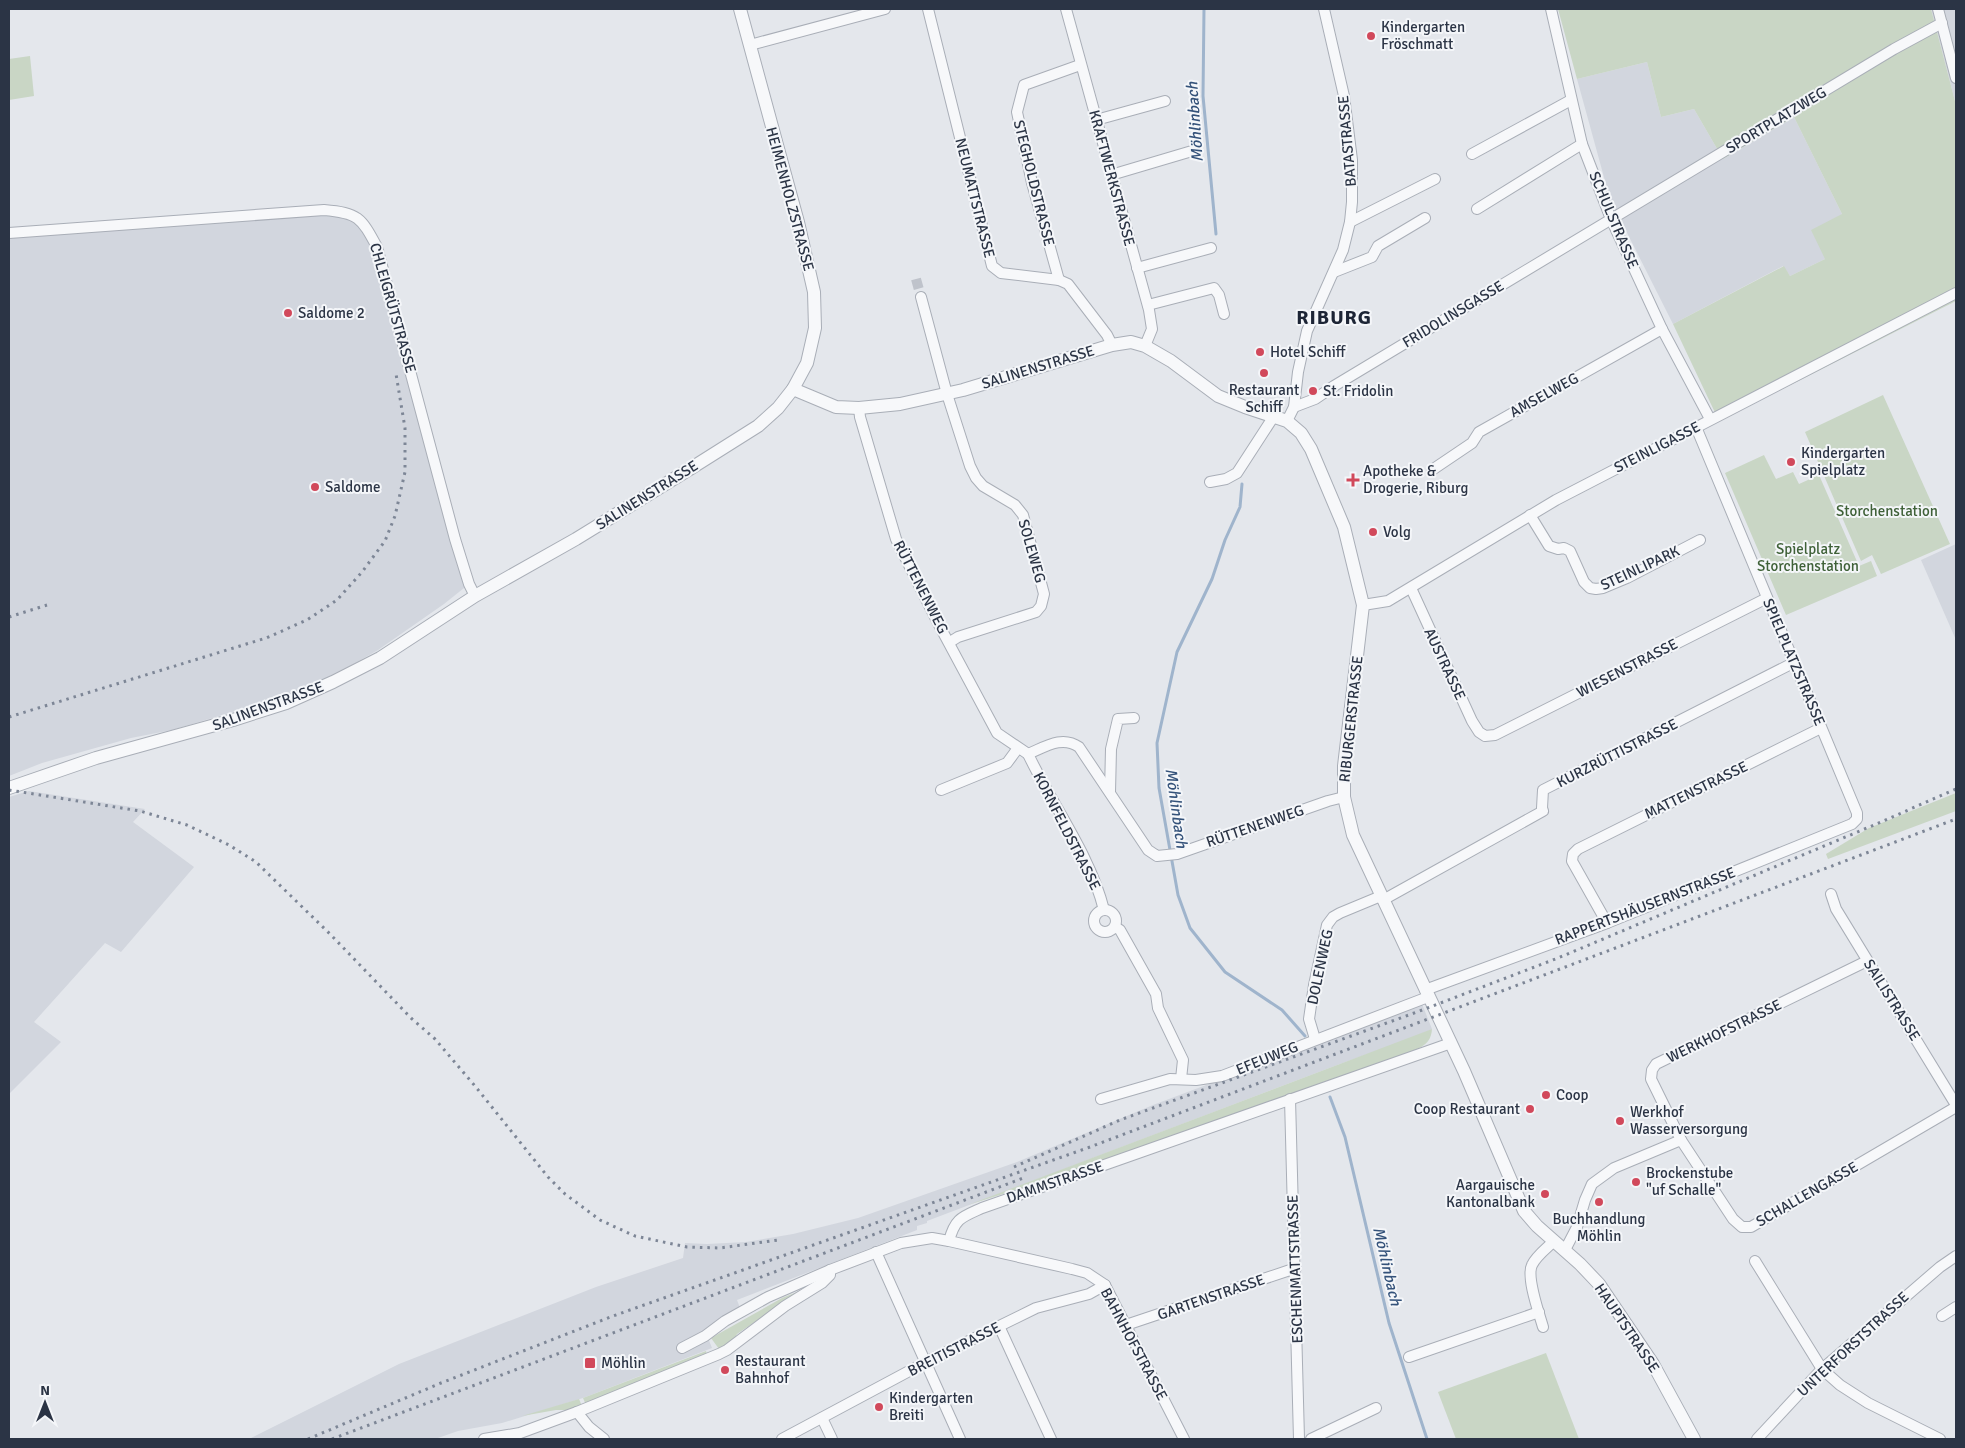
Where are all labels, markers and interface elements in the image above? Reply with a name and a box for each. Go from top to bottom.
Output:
place label: Kindergarten Fröschmatt [1381,18,1465,53]
marker: Kindergarten Fröschmatt [1365,30,1377,42]
water label: Möhlinbach [1182,80,1208,163]
street label: SPORTPLATZWEG [1723,83,1829,157]
street label: BATASTRASSE [1334,95,1360,187]
street label: KRAFTWERKSTRASSE [1085,108,1139,248]
street label: STEGHOLDSTRASSE [1010,118,1058,248]
street label: HEIMENHOLZSTRASSE [762,125,818,273]
street label: NEUMATTSTRASSE [951,136,999,260]
street label: SCHULSTRASSE [1585,169,1643,271]
street label: CHLEIGRÜTSTRASSE [366,241,420,375]
street label: FRIDOLINSGASSE [1399,277,1507,351]
place label: Saldome 2 [298,304,365,322]
district label: RIBURG [1296,305,1372,330]
marker: Saldome 2 [282,307,294,319]
street label: SALINENSTRASSE [979,341,1097,393]
place label: Hotel Schiff [1270,343,1347,361]
marker: Hotel Schiff [1254,346,1266,358]
marker: Restaurant Schiff [1258,367,1270,379]
street label: AMSELWEG [1506,369,1582,421]
place label: Restaurant Schiff [1229,381,1299,416]
place label: St. Fridolin [1323,382,1393,400]
marker: St. Fridolin [1307,385,1319,397]
street label: STEINLIGASSE [1611,418,1703,476]
place label: Kindergarten Spielplatz [1801,444,1885,479]
street label: SALINENSTRASSE [593,456,701,534]
marker: Kindergarten Spielplatz [1785,456,1797,468]
place label: Apotheke & Drogerie, Riburg [1363,462,1468,497]
marker: Apotheke & Drogerie, Riburg [1347,474,1359,486]
place label: Saldome [325,478,380,496]
marker: Saldome [309,481,321,493]
park label: Storchenstation [1836,502,1938,520]
street label: SOLEWEG [1014,517,1050,585]
place label: Volg [1383,523,1411,541]
marker: Volg [1367,526,1379,538]
street label: RÜTTENENWEG [890,537,952,637]
park label: Spielplatz Storchenstation [1757,540,1859,575]
street label: STEINLIPARK [1598,542,1682,594]
street label: SPIELPLATZSTRASSE [1759,596,1829,728]
street label: AUSTRASSE [1420,625,1470,703]
street label: WIESENSTRASSE [1573,635,1681,701]
street label: RIBURGERSTRASSE [1335,655,1367,783]
street label: SALINENSTRASSE [210,678,326,734]
street label: KURZRÜTTISTRASSE [1553,715,1681,791]
street label: MATTENSTRASSE [1641,757,1751,823]
water label: Möhlinbach [1161,767,1192,851]
street label: KORNFELDSTRASSE [1029,769,1105,893]
street label: RÜTTENENWEG [1204,801,1306,851]
street label: RAPPERTSHÄUSERNSTRASSE [1552,863,1738,949]
street label: DOLENWEG [1303,928,1337,1006]
street label: SAILISTRASSE [1860,956,1924,1044]
street label: WERKHOFSTRASSE [1664,995,1784,1067]
street label: EFEUWEG [1233,1037,1301,1079]
place label: Coop [1556,1086,1589,1104]
marker: Coop [1540,1089,1552,1101]
place label: Coop Restaurant [1414,1100,1520,1118]
marker: Coop Restaurant [1524,1103,1536,1115]
place label: Werkhof Wasserversorgung [1630,1103,1748,1138]
marker: Werkhof Wasserversorgung [1614,1115,1626,1127]
street label: DAMMSTRASSE [1004,1157,1106,1207]
street label: SCHALLENGASSE [1753,1158,1861,1230]
place label: Brockenstube "uf Schalle" [1646,1164,1733,1199]
place label: Aargauische Kantonalbank [1446,1176,1535,1211]
marker: Brockenstube "uf Schalle" [1630,1176,1642,1188]
marker: Aargauische Kantonalbank [1539,1188,1551,1200]
street label: ESCHENMATTSTRASSE [1283,1194,1307,1344]
marker: Buchhandlung Möhlin [1593,1196,1605,1208]
place label: Buchhandlung Möhlin [1553,1210,1646,1245]
water label: Möhlinbach [1368,1225,1406,1309]
street label: GARTENSTRASSE [1155,1270,1267,1324]
street label: HAUPTSTRASSE [1591,1280,1663,1376]
street label: BAHNHOFSTRASSE [1097,1285,1171,1403]
street label: UNTERFORSTSTRASSE [1794,1288,1912,1400]
street label: BREITISTRASSE [905,1318,1003,1380]
place label: Restaurant Bahnhof [735,1352,805,1387]
place label: Möhlin [601,1354,646,1372]
marker: Möhlin [583,1356,597,1370]
marker: Restaurant Bahnhof [719,1364,731,1376]
north arrow [20,1378,70,1428]
text: N [40,1382,50,1399]
place label: Kindergarten Breiti [889,1389,973,1424]
marker: Kindergarten Breiti [873,1401,885,1413]

